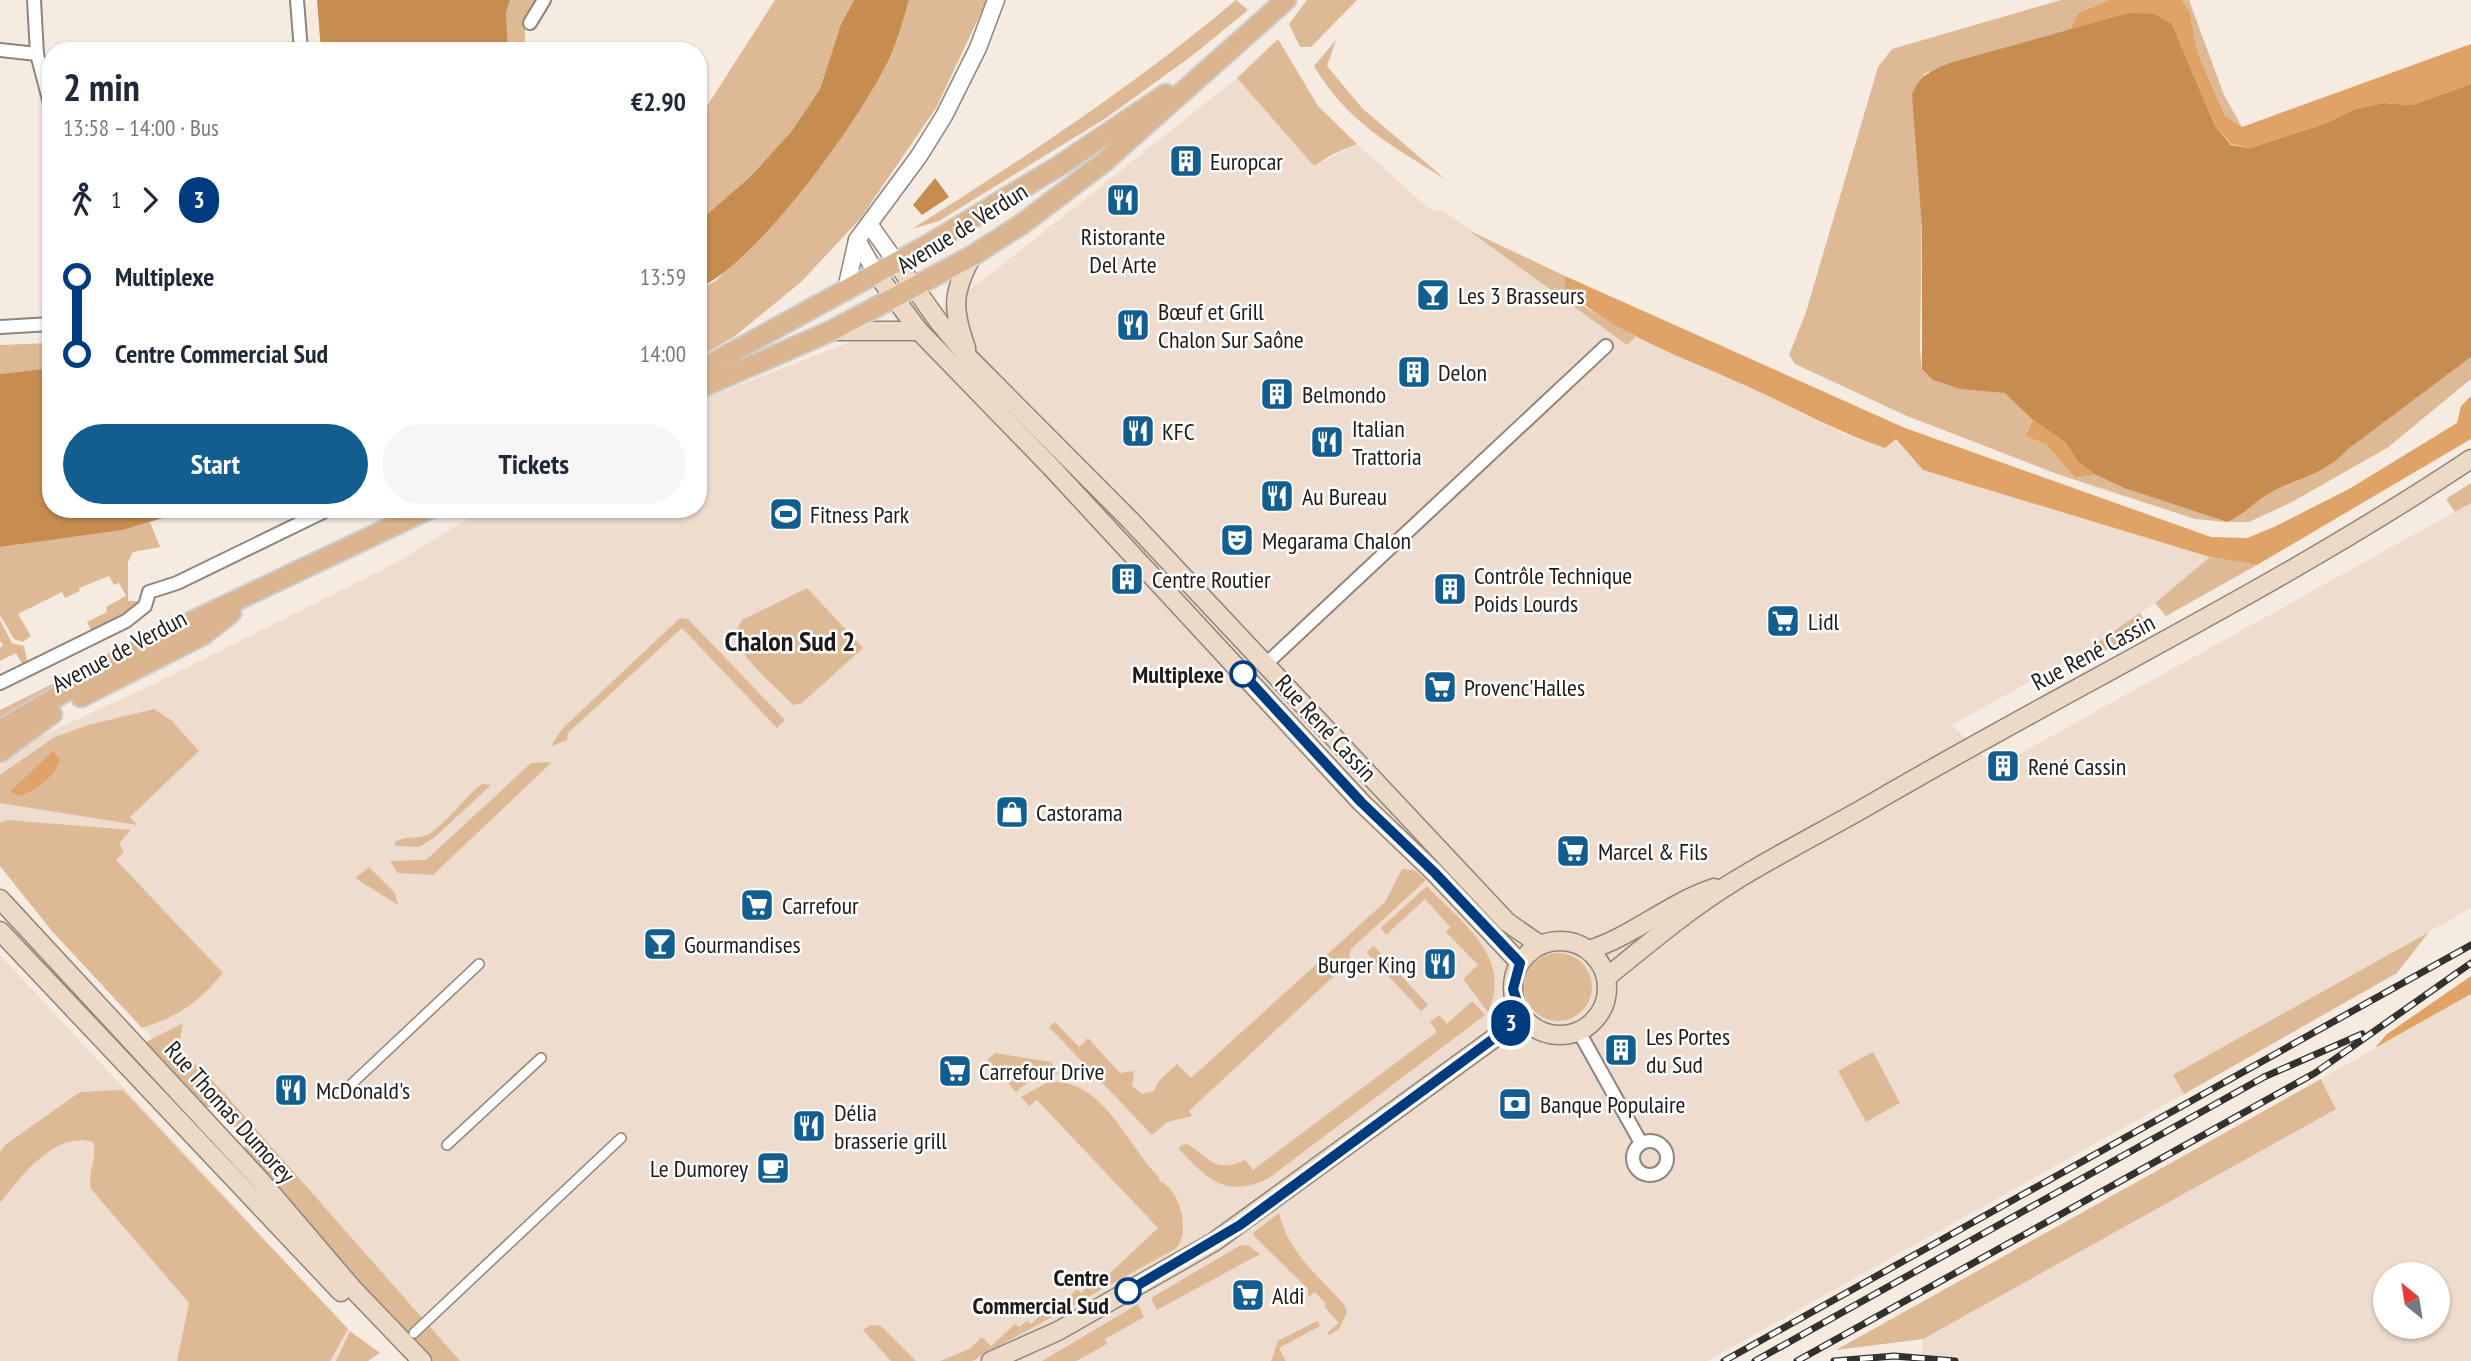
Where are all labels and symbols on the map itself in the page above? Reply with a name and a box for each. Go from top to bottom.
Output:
building icon: Europcar [1167,142,1205,180]
place label: Europcar [1210,146,1283,177]
street label: Avenue de Verdun [891,176,1033,280]
restaurant icon: Ristorante Del Arte [1104,181,1142,219]
place label: Ristorante Del Arte [1081,221,1165,280]
bar icon: Les 3 Brasseurs [1414,276,1452,314]
place label: Les 3 Brasseurs [1458,280,1585,311]
place label: Bœuf et Grill Chalon Sur Saône [1158,296,1304,355]
restaurant icon: Bœuf et Grill Chalon Sur Saône [1114,306,1152,344]
building icon: Delon [1395,353,1433,391]
place label: Delon [1438,357,1487,388]
building icon: Belmondo [1258,375,1296,413]
place label: Belmondo [1302,379,1386,410]
restaurant icon: KFC [1119,412,1157,450]
place label: Italian Trattoria [1352,413,1422,472]
place label: KFC [1162,416,1195,447]
restaurant icon: Italian Trattoria [1308,423,1346,461]
restaurant icon: Au Bureau [1258,477,1296,515]
place label: Au Bureau [1302,481,1387,512]
sports icon: Fitness Park [767,495,805,533]
place label: Fitness Park [810,499,910,530]
theatre icon: Megarama Chalon [1218,521,1256,559]
place label: Megarama Chalon [1262,525,1411,556]
building icon: Centre Routier [1108,560,1146,598]
place label: Contrôle Technique Poids Lourds [1474,560,1632,619]
place label: Centre Routier [1152,564,1271,595]
building icon: Contrôle Technique Poids Lourds [1431,570,1469,608]
street label: Avenue de Verdun [46,602,192,700]
supermarket icon: Lidl [1764,602,1802,640]
place label: Lidl [1808,606,1840,637]
street label: Rue René Cassin [2026,607,2160,697]
district label: Chalon Sud 2 [725,622,855,659]
place label: Multiplexe [1132,659,1224,690]
marker: Multiplexe [1230,661,1256,687]
street label: Rue René Cassin [1269,668,1383,788]
supermarket icon: Provenc'Halles [1421,668,1459,706]
place label: Provenc'Halles [1464,672,1585,703]
building icon: René Cassin [1984,747,2022,785]
place label: René Cassin [2028,751,2126,782]
shop icon: Castorama [993,793,1031,831]
place label: Castorama [1036,797,1123,828]
supermarket icon: Marcel & Fils [1554,832,1592,870]
place label: Marcel & Fils [1598,836,1708,867]
supermarket icon: Carrefour [738,886,776,924]
place label: Carrefour [782,890,859,921]
bar icon: Gourmandises [641,925,679,963]
place label: Gourmandises [684,929,801,960]
restaurant icon: Burger King [1421,945,1459,983]
place label: Burger King [1318,949,1416,980]
line badge: 3 [1488,1000,1534,1046]
place label: Les Portes du Sud [1646,1021,1730,1080]
building icon: Les Portes du Sud [1602,1031,1640,1069]
street label: Rue Thomas Dumorey [158,1035,302,1189]
supermarket icon: Carrefour Drive [936,1052,974,1090]
place label: Carrefour Drive [979,1056,1104,1087]
restaurant icon: McDonald's [272,1071,310,1109]
place label: McDonald's [316,1075,410,1106]
bank icon: Banque Populaire [1496,1085,1534,1123]
place label: Banque Populaire [1540,1089,1685,1120]
place label: Délia brasserie grill [834,1097,947,1156]
restaurant icon: Délia brasserie grill [790,1107,828,1145]
cafe icon: Le Dumorey [754,1149,792,1187]
place label: Le Dumorey [650,1153,748,1184]
place label: Centre Commercial Sud [973,1262,1109,1321]
north arrow [2373,1262,2450,1339]
supermarket icon: Aldi [1229,1276,1267,1314]
marker: Centre Commercial Sud [1115,1278,1141,1304]
place label: Aldi [1272,1280,1305,1311]

